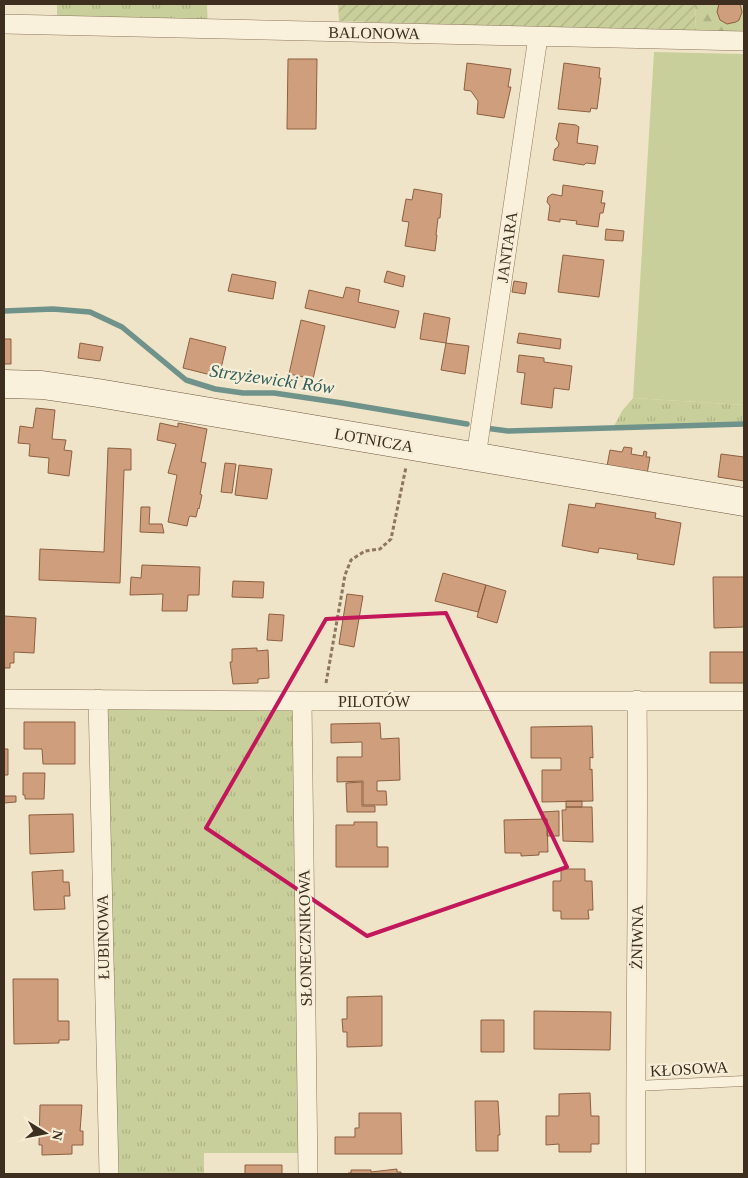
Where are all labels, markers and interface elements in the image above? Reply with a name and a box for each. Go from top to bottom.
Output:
street label: BALONOWA [328,24,420,42]
street label: JANTARA [494,210,520,284]
water label: Strzyżewicki Rów [208,360,336,398]
street label: LOTNICZA [333,425,415,455]
street label: PILOTÓW [338,692,411,710]
street label: SŁONECZNIKOWA [295,869,315,1007]
street label: ŁUBINOWA [94,894,112,980]
street label: ŻNIWNA [628,904,646,970]
street label: KŁOSOWA [649,1058,729,1080]
north arrow [20,1108,70,1158]
text: N [49,1129,66,1141]

